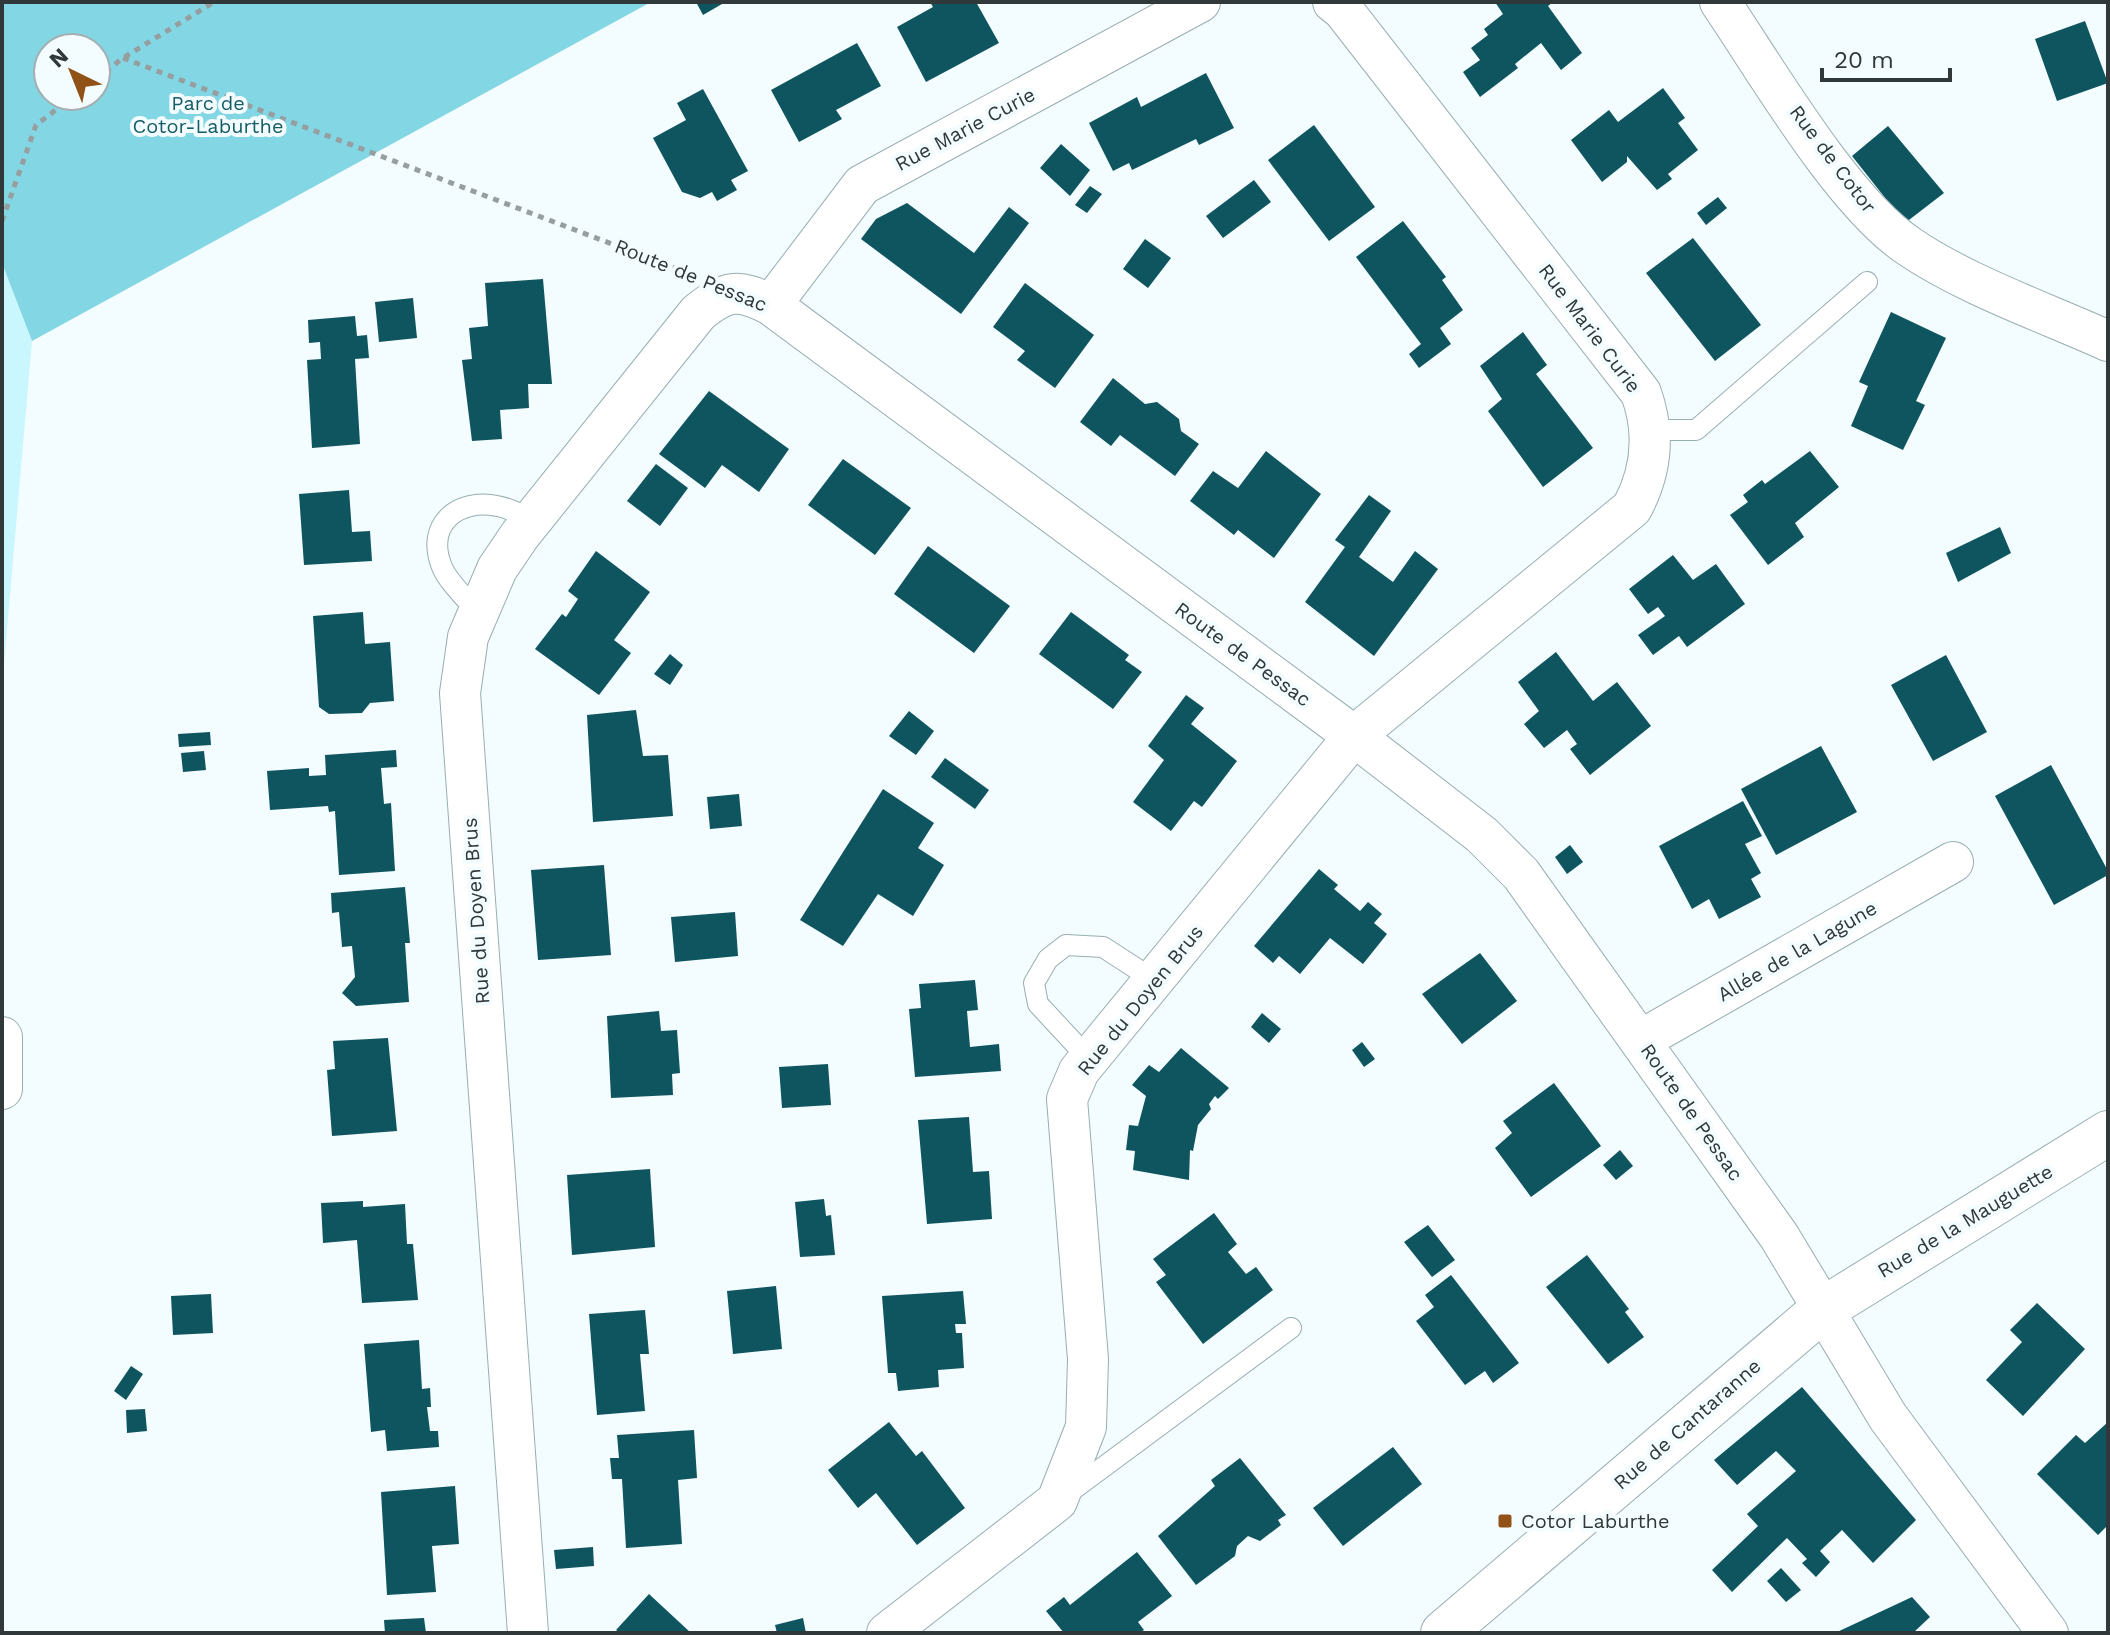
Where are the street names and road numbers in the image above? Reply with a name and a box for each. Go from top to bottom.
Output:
street label: Rue Marie Curie [891,82,1039,176]
street label: Rue de Cotor [1785,100,1881,218]
street label: Route de Pessac [611,234,771,316]
street label: Rue Marie Curie [1534,259,1646,397]
street label: Route de Pessac [1170,597,1316,711]
street label: Rue du Doyen Brus [458,817,494,1005]
street label: Allée de la Lagune [1713,896,1881,1006]
street label: Rue du Doyen Brus [1072,920,1208,1080]
street label: Route de Pessac [1636,1039,1748,1185]
street label: Rue de la Mauguette [1873,1159,2057,1283]
street label: Rue de Cantaranne [1608,1354,1766,1494]

